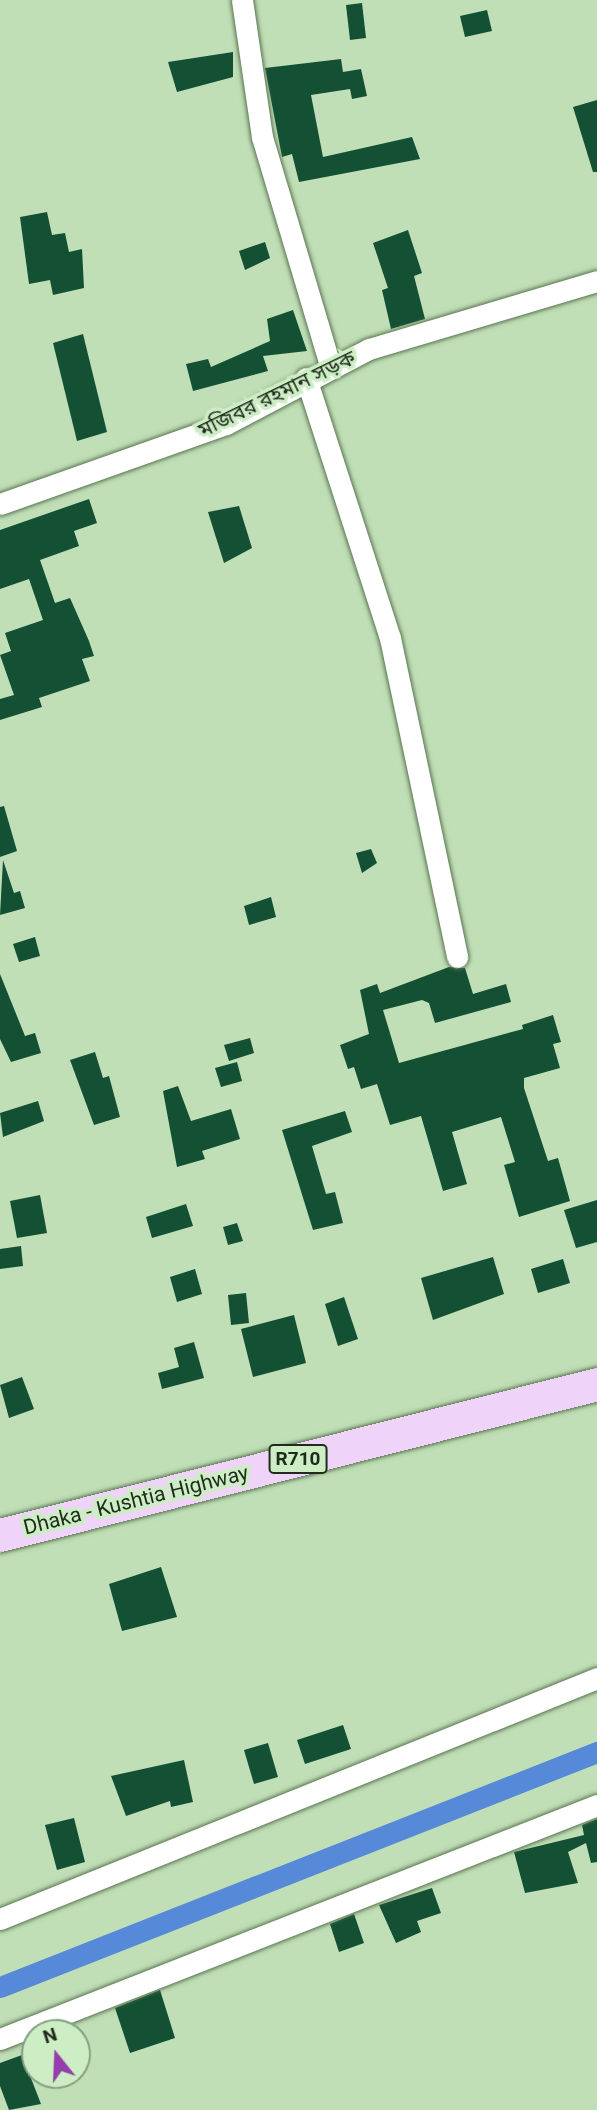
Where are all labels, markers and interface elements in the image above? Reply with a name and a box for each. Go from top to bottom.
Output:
street label: মজিবর রহমান সড়ক [194,345,360,443]
road number: R710 [268,1443,328,1474]
street label: Dhaka - Kushtia Highway [21,1460,251,1540]
north arrow [21,2019,91,2089]
text: N [40,2022,60,2048]

